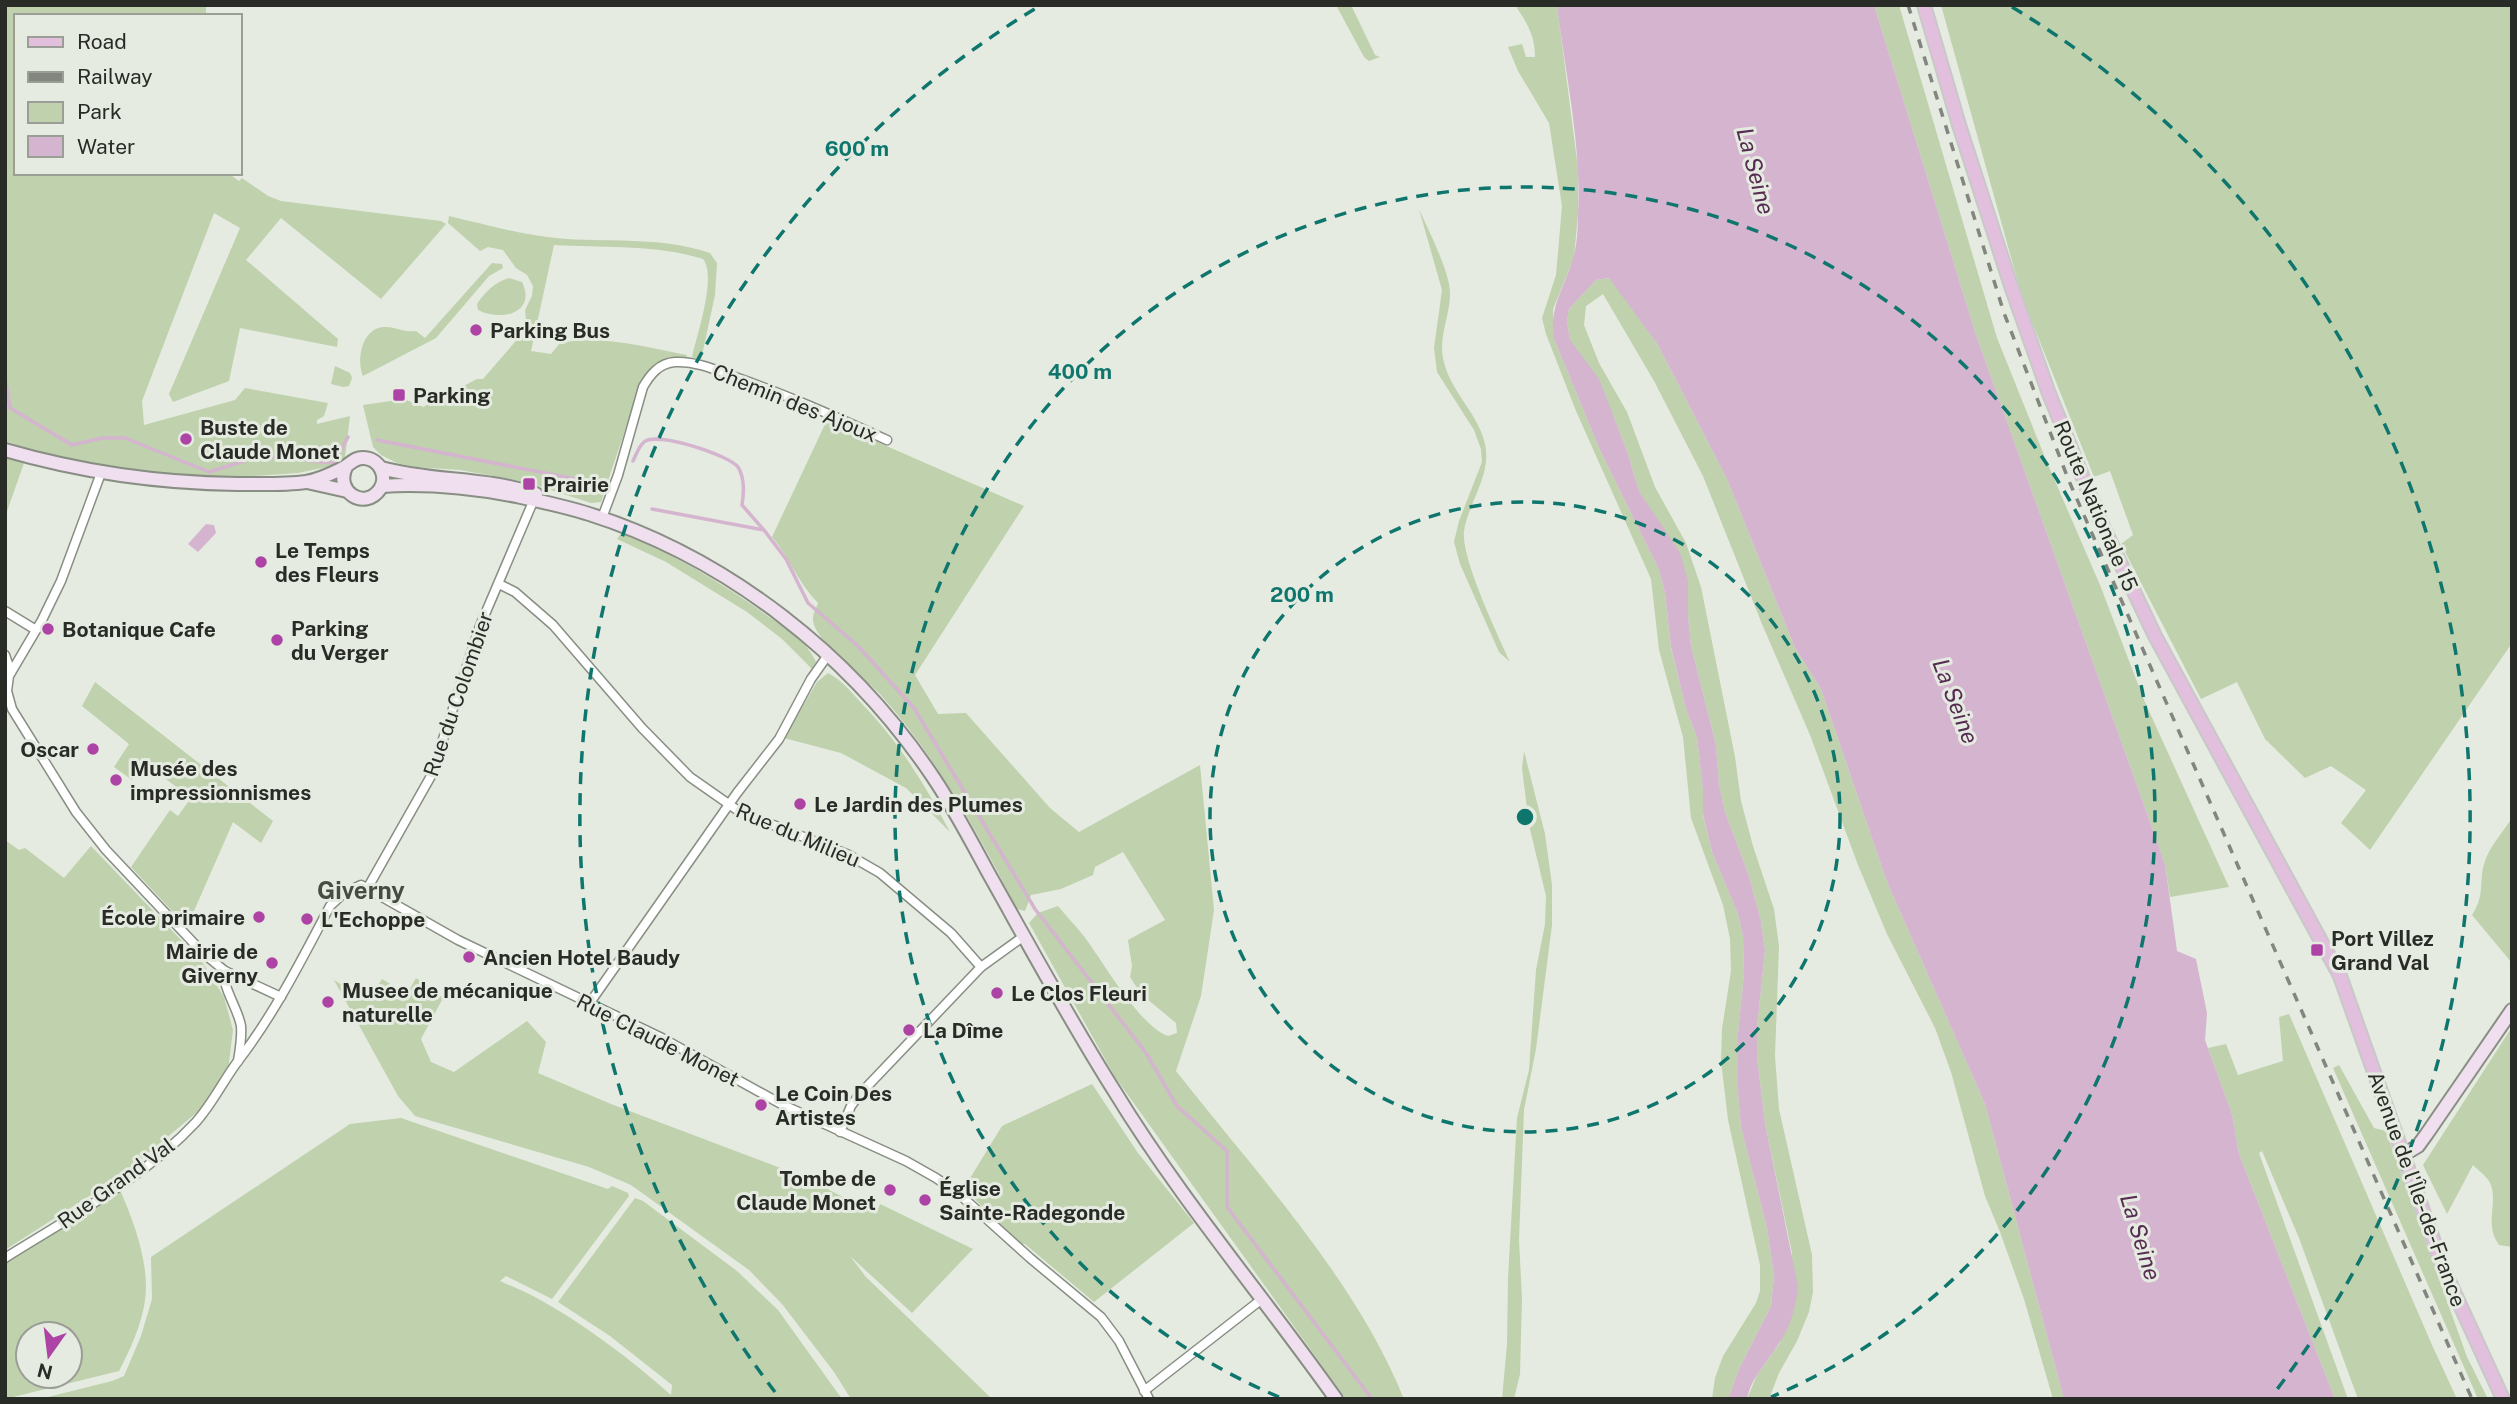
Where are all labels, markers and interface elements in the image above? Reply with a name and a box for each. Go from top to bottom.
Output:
legend [14,14,242,175]
text: Road [77,29,127,54]
text: Railway [77,64,153,89]
text: Park [77,99,122,124]
water label: La Seine [1731,125,1781,217]
text: Water [77,134,135,159]
text: 600 m [825,136,889,161]
place label: Parking Bus [490,318,610,343]
marker: Parking Bus [468,322,484,338]
street label: Chemin des Ajoux [709,359,881,447]
text: 400 m [1048,359,1112,384]
place label: Parking [413,383,490,408]
marker: Parking [391,387,407,403]
place label: Buste de Claude Monet [200,415,340,464]
street label: Route Nationale 15 [2049,417,2143,595]
marker: Buste de Claude Monet [178,431,194,447]
place label: Prairie [543,472,609,497]
marker: Prairie [521,476,537,492]
place label: Le Temps des Fleurs [275,538,379,587]
marker: Le Temps des Fleurs [253,554,269,570]
text: 200 m [1270,582,1334,607]
street label: Rue du Colombier [418,608,498,780]
place label: Parking du Verger [291,616,389,665]
place label: Botanique Cafe [62,617,216,642]
marker: Botanique Cafe [40,621,56,637]
marker: Parking du Verger [269,632,285,648]
water label: La Seine [1927,655,1985,747]
place label: Oscar [20,737,79,762]
marker: Oscar [85,741,101,757]
place label: Musée des impressionnismes [130,756,311,805]
marker: Musée des impressionnismes [108,772,124,788]
place label: Le Jardin des Plumes [814,792,1023,817]
marker: Le Jardin des Plumes [792,796,808,812]
street label: Rue du Milieu [732,798,864,872]
centre of rings [1513,805,1537,829]
district label: Giverny [317,876,405,904]
place label: École primaire [101,905,245,930]
place label: L'Echoppe [321,907,425,932]
marker: École primaire [251,909,267,925]
marker: L'Echoppe [299,911,315,927]
place label: Port Villez Grand Val [2331,926,2434,975]
place label: Mairie de Giverny [165,939,258,988]
marker: Port Villez Grand Val [2309,942,2325,958]
place label: Ancien Hotel Baudy [483,945,680,970]
marker: Ancien Hotel Baudy [461,949,477,965]
marker: Mairie de Giverny [264,955,280,971]
place label: Musee de mécanique naturelle [342,978,553,1027]
place label: Le Clos Fleuri [1011,981,1147,1006]
marker: Le Clos Fleuri [989,985,1005,1001]
street label: Rue Claude Monet [573,988,743,1092]
marker: Musee de mécanique naturelle [320,994,336,1010]
place label: La Dîme [923,1018,1003,1043]
marker: La Dîme [901,1022,917,1038]
street label: Avenue de l'Île-de-France [2363,1068,2471,1310]
place label: Le Coin Des Artistes [775,1081,892,1130]
marker: Le Coin Des Artistes [753,1097,769,1113]
street label: Rue Grand Val [53,1132,179,1234]
place label: Tombe de Claude Monet [736,1166,876,1215]
place label: Église Sainte-Radegonde [939,1176,1125,1225]
marker: Tombe de Claude Monet [882,1182,898,1198]
water label: La Seine [2115,1191,2167,1283]
marker: Église Sainte-Radegonde [917,1192,933,1208]
north arrow [14,1320,84,1390]
text: N [35,1359,55,1384]

